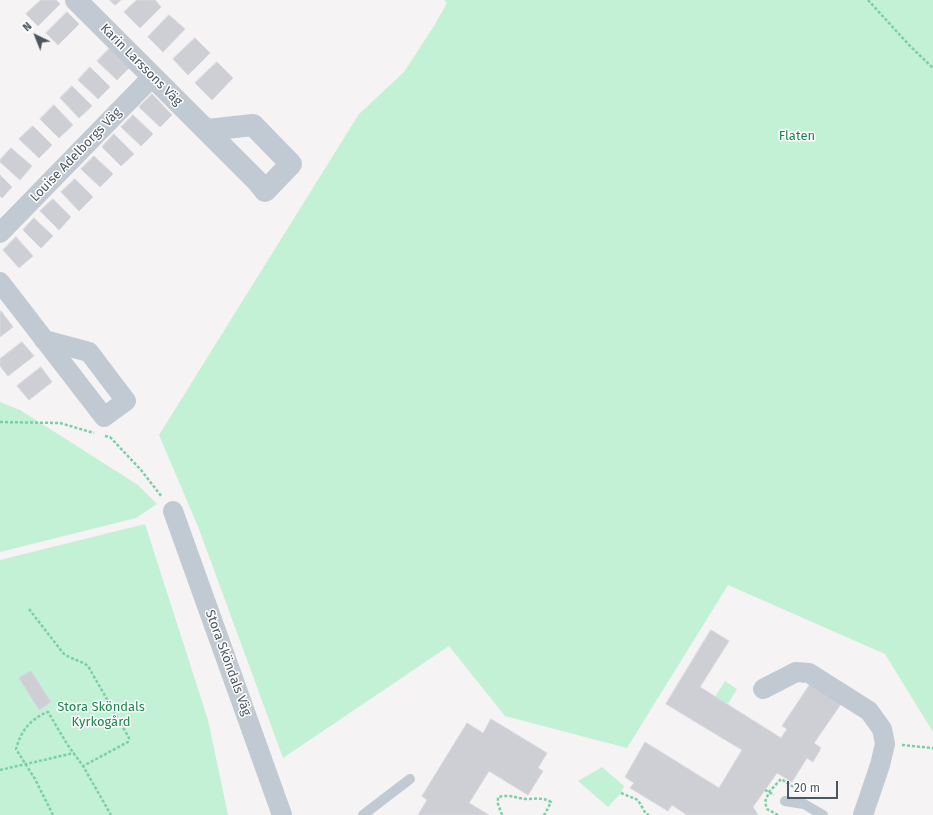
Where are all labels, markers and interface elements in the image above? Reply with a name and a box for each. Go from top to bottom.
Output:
north arrow [16,16,56,56]
text: N [20,20,35,34]
street label: Karin Larssons Väg [97,21,185,109]
street label: Louise Adelborgs Väg [27,105,125,205]
park label: Flaten [779,128,815,144]
street label: Stora Sköndals Väg [202,608,254,718]
park label: Stora Sköndals Kyrkogård [57,699,145,730]
scale bar [789,773,840,799]
text: 20 m [794,781,820,795]

